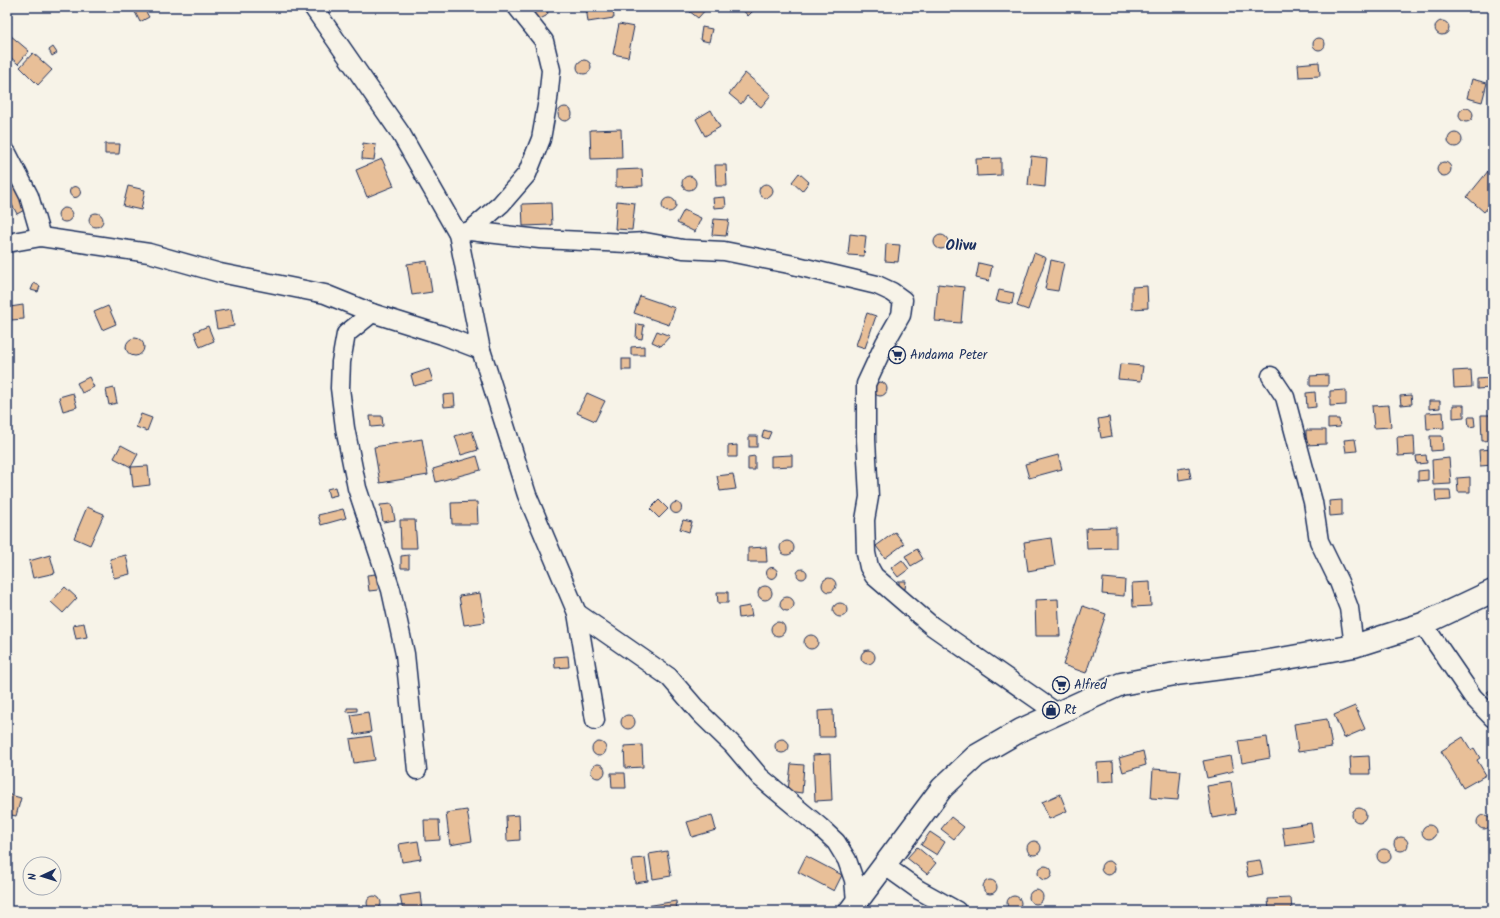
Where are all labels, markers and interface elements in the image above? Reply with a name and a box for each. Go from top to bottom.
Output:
district label: Olivu [946,234,977,258]
supermarket icon: Andama Peter [887,345,907,365]
place label: Andama Peter [910,345,988,366]
supermarket icon: Alfred [1051,675,1071,695]
place label: Alfred [1074,675,1107,696]
shop icon: Rt [1041,700,1061,720]
place label: Rt [1064,700,1078,721]
north arrow [22,856,62,896]
text: N [24,872,42,881]

